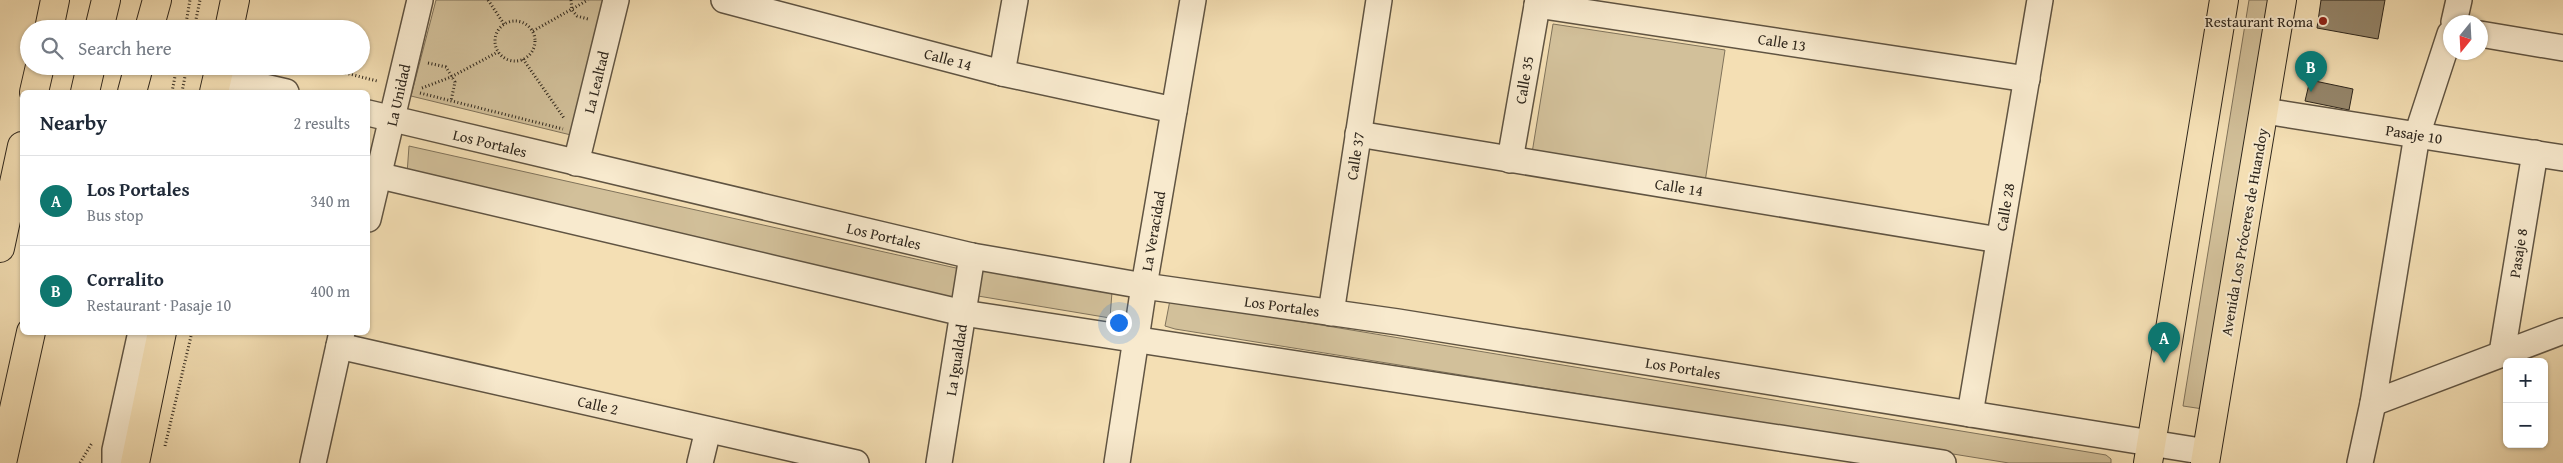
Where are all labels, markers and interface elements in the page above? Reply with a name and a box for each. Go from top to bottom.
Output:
place label: Restaurant Roma [2205,11,2313,32]
marker: Restaurant Roma [2317,15,2329,27]
north arrow [2443,15,2488,60]
search box [20,20,370,75]
street label: Calle 13 [1756,28,1808,56]
icon: search [38,34,66,62]
text: Search here [78,34,172,62]
street label: Calle 14 [922,43,974,75]
street label: La Lealtad [578,49,614,115]
pin: B [2295,51,2327,92]
street label: Calle 35 [1509,54,1539,106]
street label: La Unidad [381,62,415,128]
text: Nearby [40,107,107,138]
text: 2 results [293,111,350,135]
street label: Pasaje 10 [2384,119,2444,149]
street label: Los Portales [451,124,529,162]
street label: Avenida Los Próceres de Huandoy [2215,126,2273,338]
street label: Calle 37 [1341,130,1369,182]
street label: Calle 14 [1653,173,1705,201]
text: Los Portales [87,175,190,203]
street label: Calle 28 [1990,181,2020,233]
text: A [51,189,61,213]
text: 340 m [310,189,350,213]
street label: La Veracidad [1136,189,1170,273]
text: Bus stop [87,203,143,227]
street label: Los Portales [845,217,923,255]
street label: Pasaje 8 [2504,227,2532,279]
text: Corralito [87,265,164,293]
text: B [51,279,61,303]
text: 400 m [310,279,350,303]
street label: Los Portales [1243,290,1321,322]
text: Restaurant · Pasaje 10 [87,293,231,317]
your location [1106,310,1132,336]
pin: A [2148,322,2180,363]
street label: La Igualdad [940,323,972,397]
street label: Los Portales [1644,352,1722,384]
map controls [2503,358,2548,448]
button: + [2503,358,2548,403]
street label: Calle 2 [576,390,620,420]
button: − [2503,403,2548,448]

